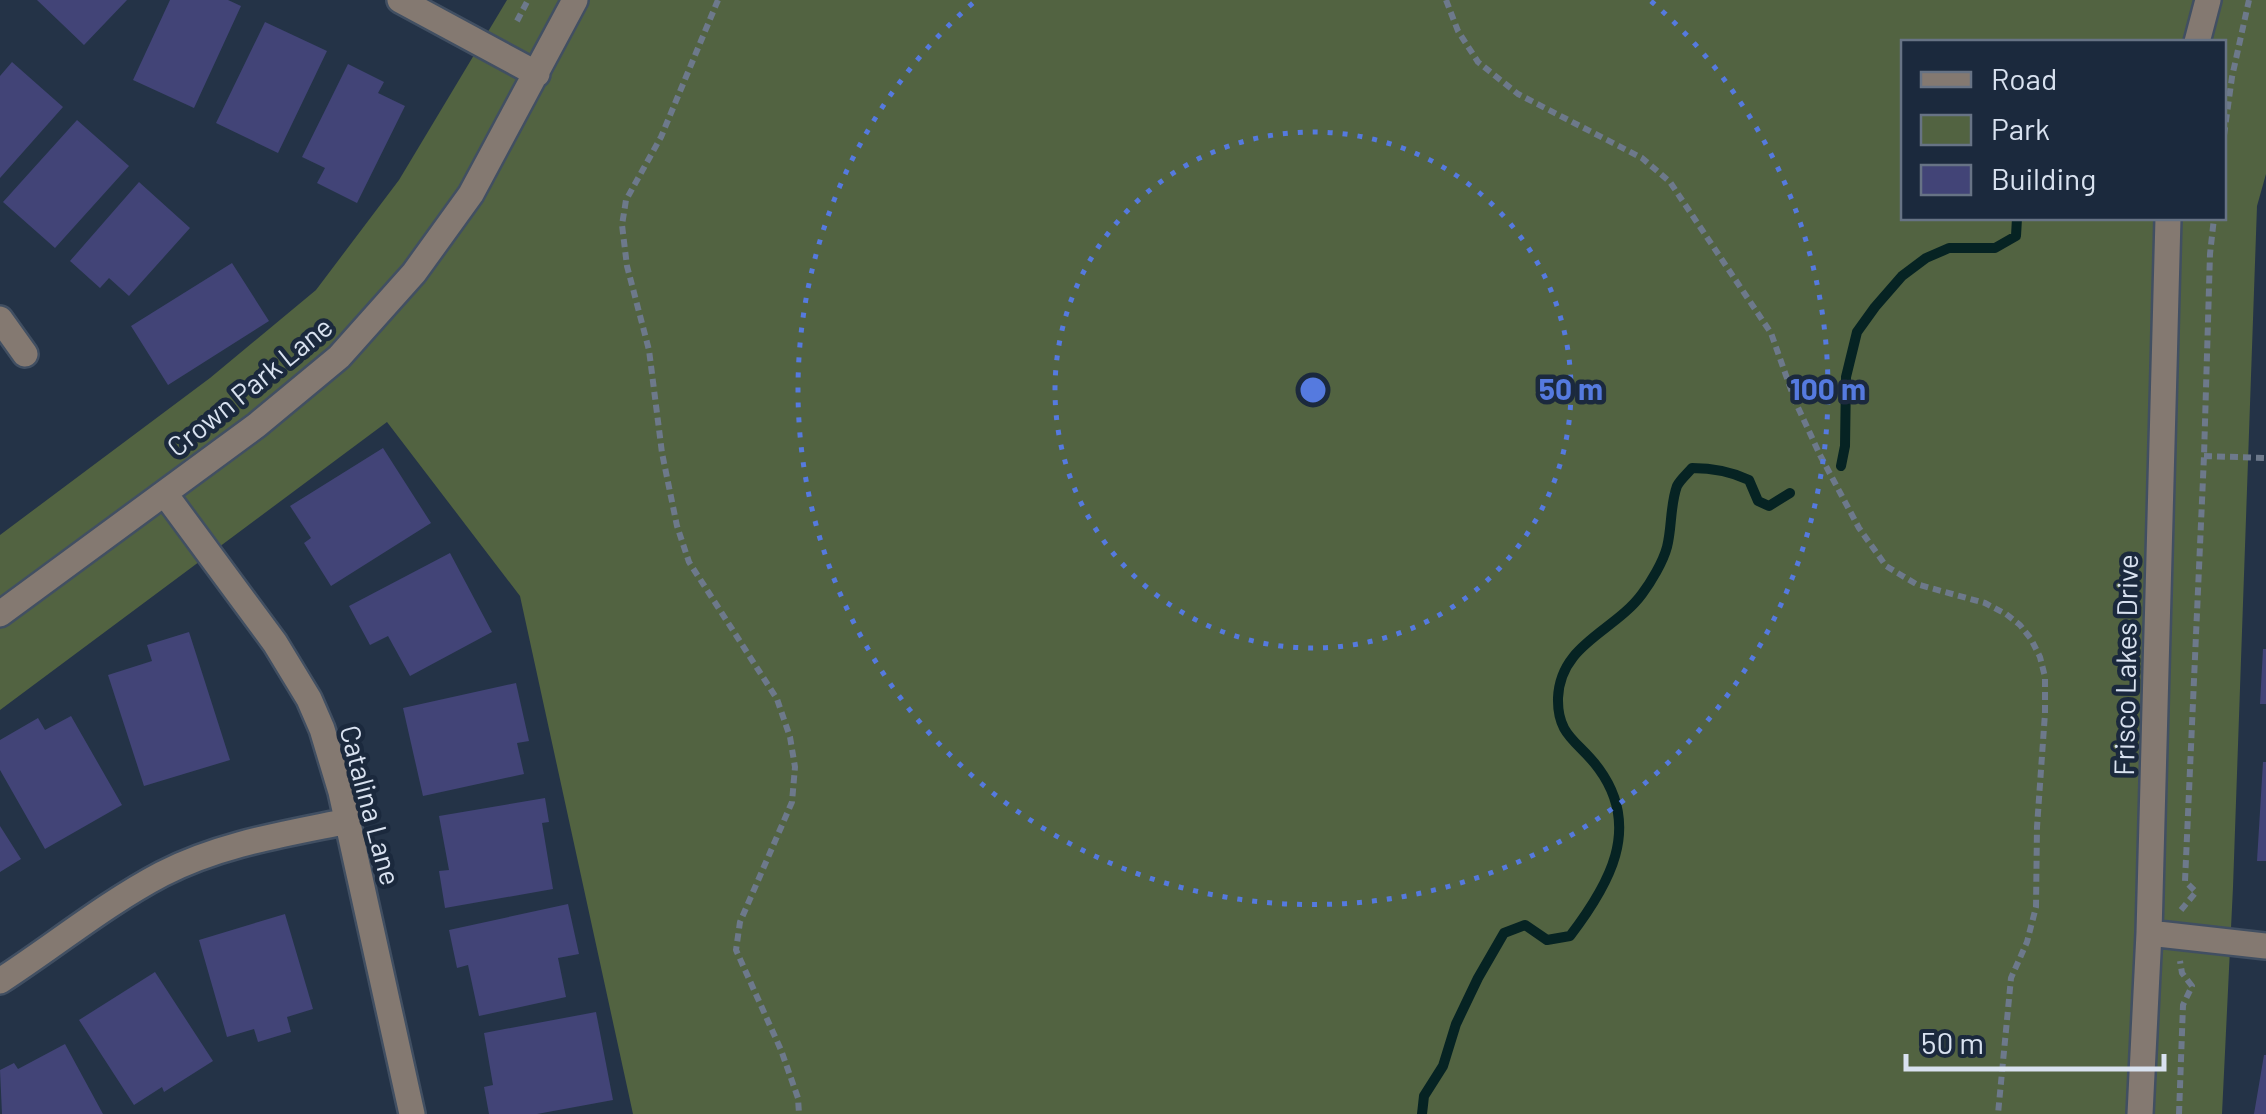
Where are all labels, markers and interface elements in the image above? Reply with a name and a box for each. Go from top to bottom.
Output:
legend [1901,40,2226,220]
text: Road [1991,60,2057,96]
text: Park [1991,110,2050,146]
text: Building [1991,160,2096,196]
street label: Crown Park Lane [159,309,339,463]
text: 50 m [1539,370,1603,406]
text: 100 m [1790,370,1866,406]
centre of rings [1295,372,1331,408]
street label: Frisco Lakes Drive [2106,554,2144,776]
street label: Catalina Lane [333,721,409,889]
scale bar [1906,1009,2164,1071]
text: 50 m [1921,1024,1984,1060]

